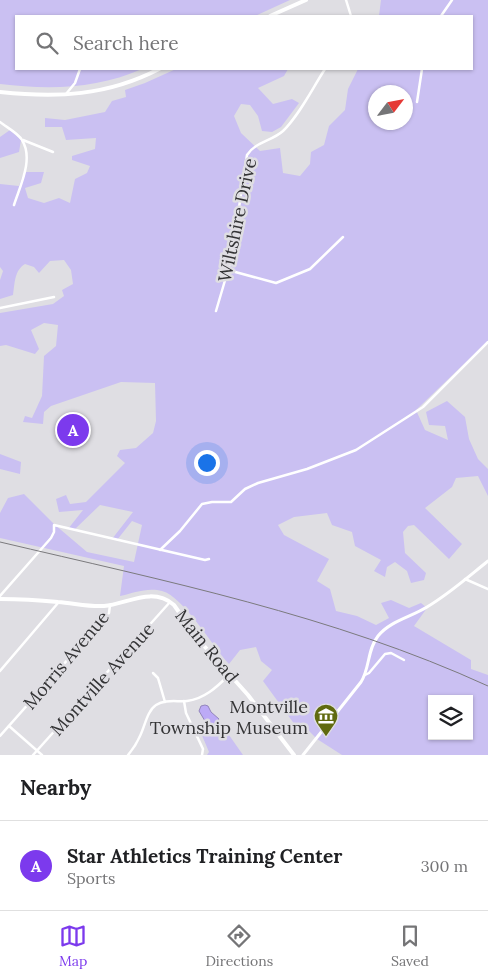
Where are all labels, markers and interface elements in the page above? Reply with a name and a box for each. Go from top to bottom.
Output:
search box [15,15,473,70]
icon: search [33,29,61,57]
text: Search here [73,31,179,55]
north arrow [368,85,413,130]
street label: Wiltshire Drive [213,156,261,284]
pin: A [57,411,89,449]
your location [194,450,220,476]
street label: Main Road [170,604,244,688]
street label: Morris Avenue [18,606,114,714]
street label: Montville Avenue [45,617,159,740]
place label: Montville Township Museum [150,695,308,739]
map controls [428,695,473,740]
button: layers [428,695,473,740]
museum icon: Montville Township Museum [313,703,339,737]
text: Nearby [20,774,91,801]
text: Star Athletics Training Center [67,844,342,868]
text: A [31,856,41,876]
text: 300 m [421,856,468,876]
text: Sports [67,868,116,888]
tab: Map [59,922,87,970]
tab: Directions [205,922,273,970]
tab: Saved [391,922,429,970]

